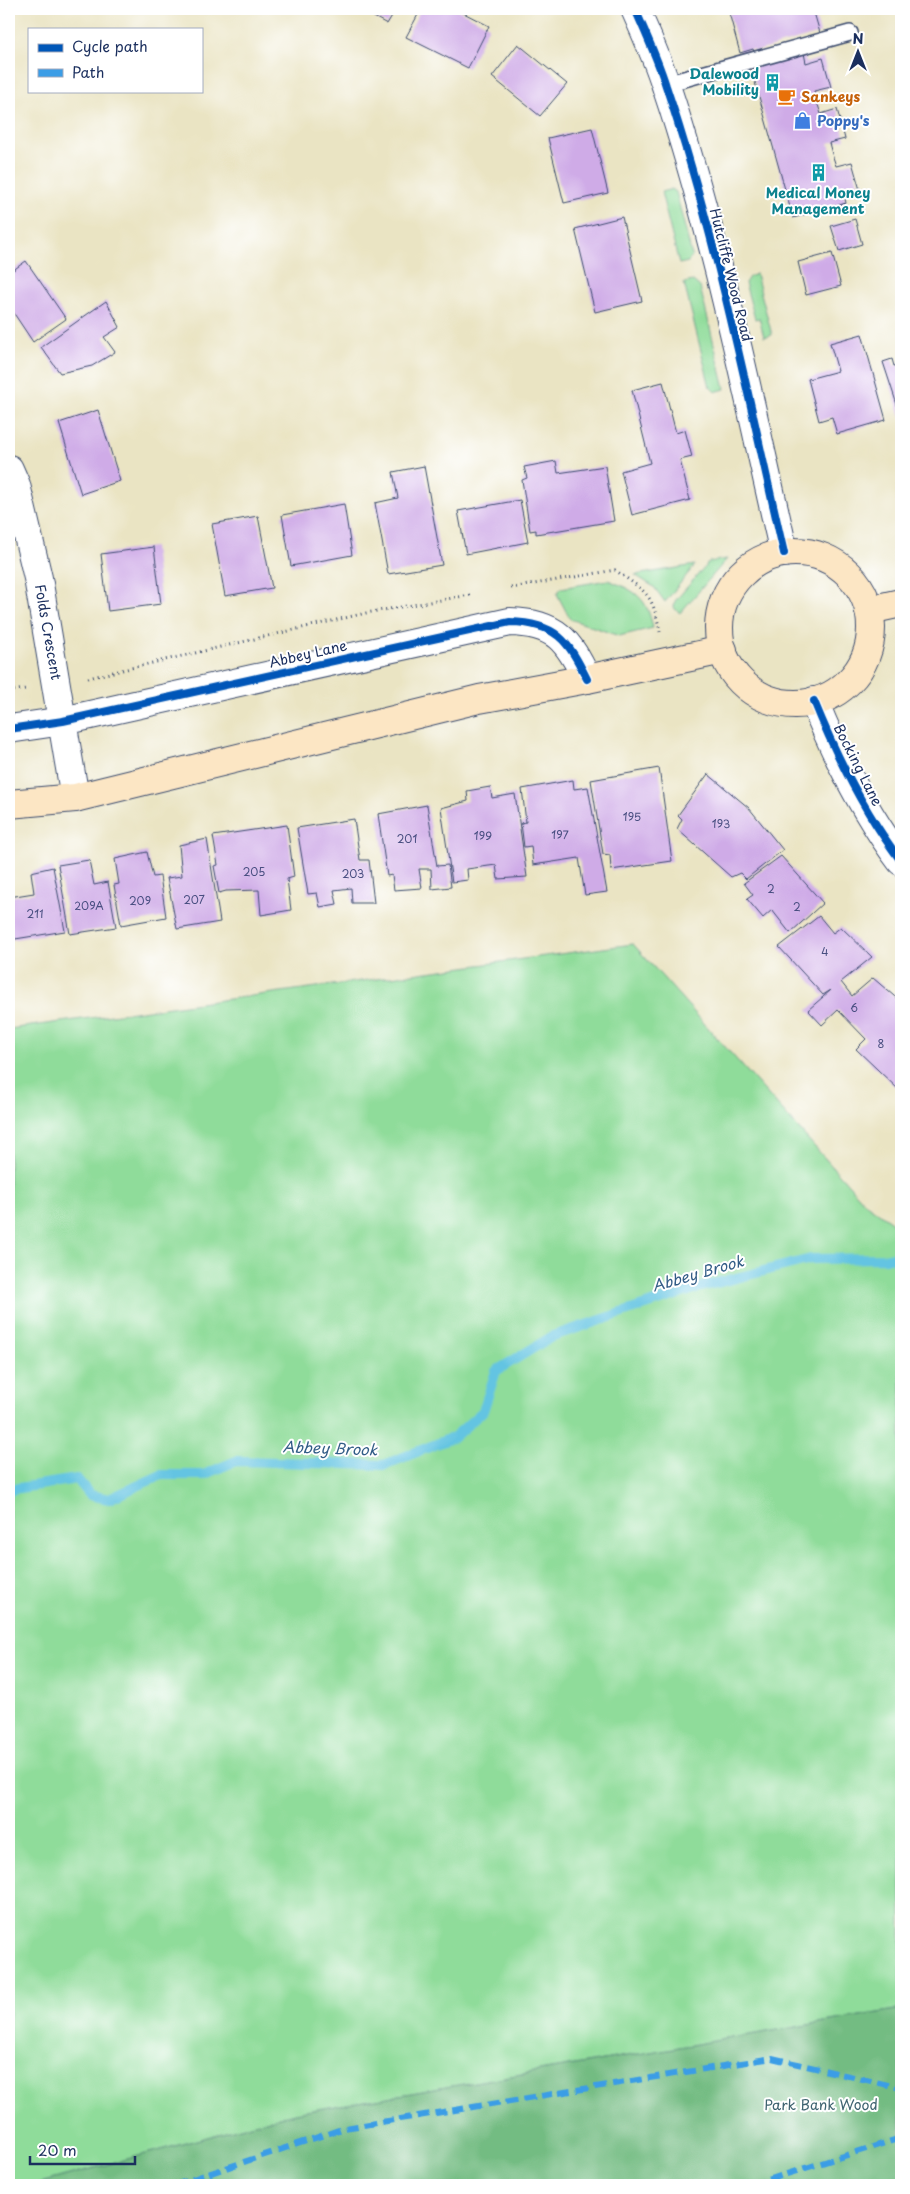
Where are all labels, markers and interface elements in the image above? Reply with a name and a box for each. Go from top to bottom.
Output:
legend [28,28,202,92]
north arrow [832,28,882,78]
text: N [852,28,864,49]
text: Cycle path [72,34,148,57]
text: Path [72,60,104,83]
place label: Dalewood Mobility [689,63,759,100]
building icon: Dalewood Mobility [763,72,783,92]
place label: Sankeys [801,86,860,107]
cafe icon: Sankeys [777,87,797,107]
place label: Poppy's [817,110,870,131]
shop icon: Poppy's [793,111,813,131]
building icon: Medical Money Management [808,163,828,183]
place label: Medical Money Management [766,182,870,219]
street label: Hutcliffe Wood Road [705,206,758,344]
street label: Folds Crescent [30,582,67,682]
street label: Abbey Lane [267,634,349,673]
street label: Bocking Lane [829,720,888,810]
house number: 195 [623,808,641,825]
house number: 193 [712,815,730,832]
house number: 197 [551,826,569,843]
house number: 199 [474,827,492,844]
house number: 201 [397,830,417,847]
house number: 205 [243,863,265,880]
house number: 203 [342,865,364,882]
house number: 2 [767,880,775,897]
house number: 207 [183,891,205,908]
house number: 209 [129,892,151,909]
house number: 209A [74,897,104,914]
house number: 2 [793,898,801,915]
house number: 211 [26,905,44,922]
house number: 4 [821,943,829,960]
house number: 6 [850,999,858,1016]
house number: 8 [878,1035,885,1052]
water label: Abbey Brook [649,1248,748,1297]
water label: Abbey Brook [282,1434,379,1461]
park label: Park Bank Wood [764,2094,878,2115]
scale bar [30,2134,135,2166]
text: 20 m [38,2138,77,2161]

